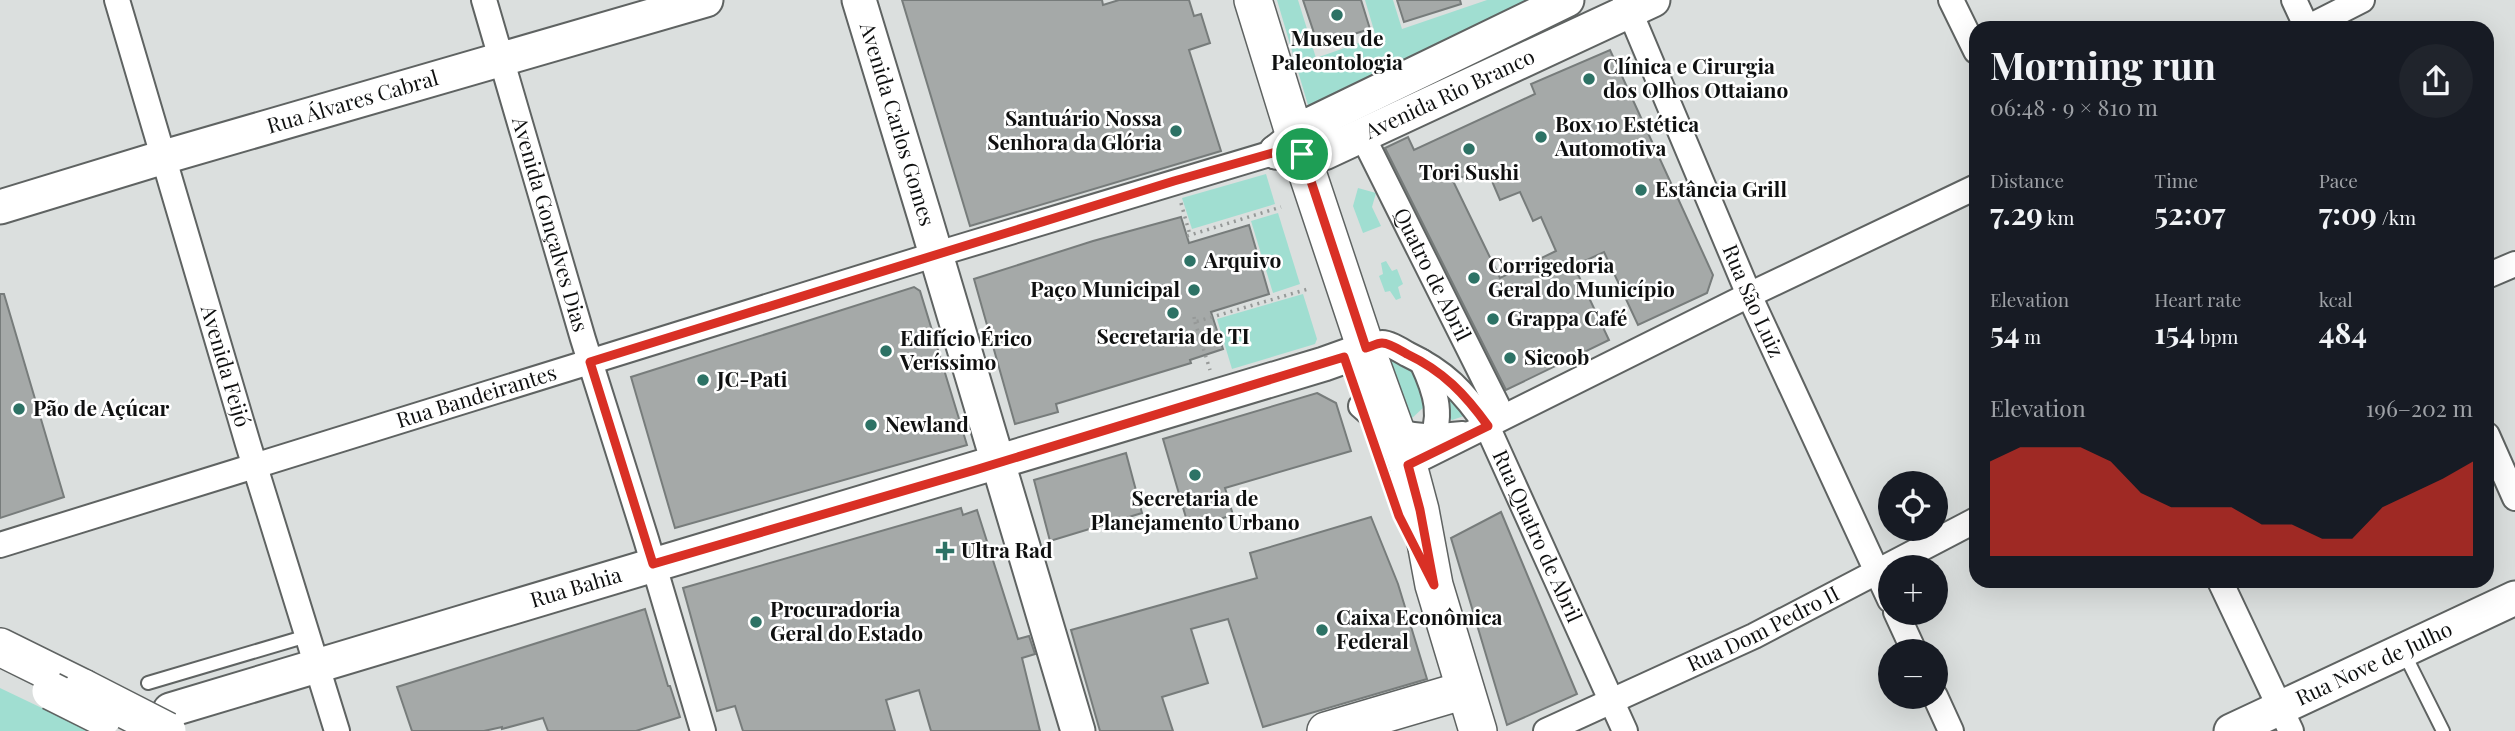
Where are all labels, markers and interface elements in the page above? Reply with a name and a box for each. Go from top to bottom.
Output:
marker: Museu de Paleontologia [1329,7,1345,23]
street label: Avenida Carlos Gomes [854,18,943,229]
place label: Museu de Paleontologia [1271,23,1403,75]
text: Morning run [1990,39,2216,90]
street label: Avenida Rio Branco [1359,41,1538,144]
button: share [2399,44,2473,118]
place label: Clínica e Cirurgia dos Olhos Ottaiano [1603,51,1788,103]
street label: Rua Álvares Cabral [263,62,441,138]
marker: Clínica e Cirurgia dos Olhos Ottaiano [1581,71,1597,87]
text: 06:48 · 9 × 810 m [1990,91,2158,122]
place label: Santuário Nossa Senhora da Glória [987,103,1162,155]
place label: Box 10 Estética Automotiva [1554,109,1699,161]
street label: Avenida Gonçalves Dias [507,112,596,335]
marker: Santuário Nossa Senhora da Glória [1168,123,1184,139]
pin [1272,124,1332,184]
marker: Box 10 Estética Automotiva [1533,129,1549,145]
icon: arrive [1283,135,1321,173]
marker: Tori Sushi [1461,141,1477,157]
place label: Tori Sushi [1419,157,1520,185]
text: Distance [1990,167,2064,193]
text: Time [2154,167,2198,193]
text: Pace [2319,167,2358,193]
place label: Estância Grill [1655,174,1787,202]
marker: Estância Grill [1633,182,1649,198]
text: 7.29 [1990,193,2043,233]
text: 52:07 [2154,193,2226,233]
text: 7:09 [2319,193,2377,233]
street label: Quatro de Abril [1389,203,1479,345]
text: km [2043,204,2074,230]
text: /km [2377,204,2416,230]
street label: Rua São Luiz [1717,240,1792,361]
place label: Arquivo [1203,245,1281,273]
place label: Corrigedoria Geral do Município [1488,250,1675,302]
marker: Arquivo [1182,253,1198,269]
marker: Corrigedoria Geral do Município [1466,270,1482,286]
place label: Paço Municipal [1030,274,1180,302]
marker: Paço Municipal [1186,282,1202,298]
text: Elevation [1990,286,2069,312]
text: Heart rate [2154,286,2241,312]
text: kcal [2319,286,2353,312]
street label: Avenida Feijó [196,301,258,430]
place label: Grappa Café [1507,303,1627,331]
marker: Secretaria de TI [1165,305,1181,321]
marker: Grappa Café [1485,311,1501,327]
text: 54 [1990,312,2020,352]
text: 154 [2154,312,2195,352]
text: 484 [2319,312,2367,352]
place label: Secretaria de TI [1096,321,1250,349]
place label: Edifício Érico Veríssimo [899,323,1032,375]
text: m [2020,323,2041,349]
text: bpm [2195,323,2238,349]
place label: Sicoob [1524,342,1589,370]
marker: Edifício Érico Veríssimo [878,343,894,359]
marker: Sicoob [1502,350,1518,366]
street label: Rua Bandeirantes [392,357,559,433]
place label: JC-Pati [716,364,788,392]
marker: JC-Pati [695,372,711,388]
text: Elevation [1990,392,2086,423]
text: 196–202 m [2366,392,2473,423]
place label: Pão de Açúcar [33,393,170,421]
marker: Pão de Açúcar [11,401,27,417]
place label: Newland [885,409,969,437]
marker: Newland [863,417,879,433]
street label: Rua Quatro de Abril [1488,445,1590,626]
marker: Secretaria de Planejamento Urbano [1187,467,1203,483]
map controls [1878,471,1948,709]
button: locate [1878,471,1948,541]
place label: Secretaria de Planejamento Urbano [1090,483,1300,535]
place label: Ultra Rad [961,535,1053,563]
marker: Ultra Rad [935,541,955,561]
button: + [1878,555,1948,625]
street label: Rua Bahia [527,559,625,613]
street label: Rua Dom Pedro II [1682,578,1843,677]
place label: Procuradoria Geral do Estado [770,594,923,646]
place label: Caixa Econômica Federal [1336,602,1503,654]
street label: Rua Nove de Julho [2290,613,2456,711]
marker: Procuradoria Geral do Estado [748,614,764,630]
marker: Caixa Econômica Federal [1314,622,1330,638]
button: − [1878,639,1948,709]

